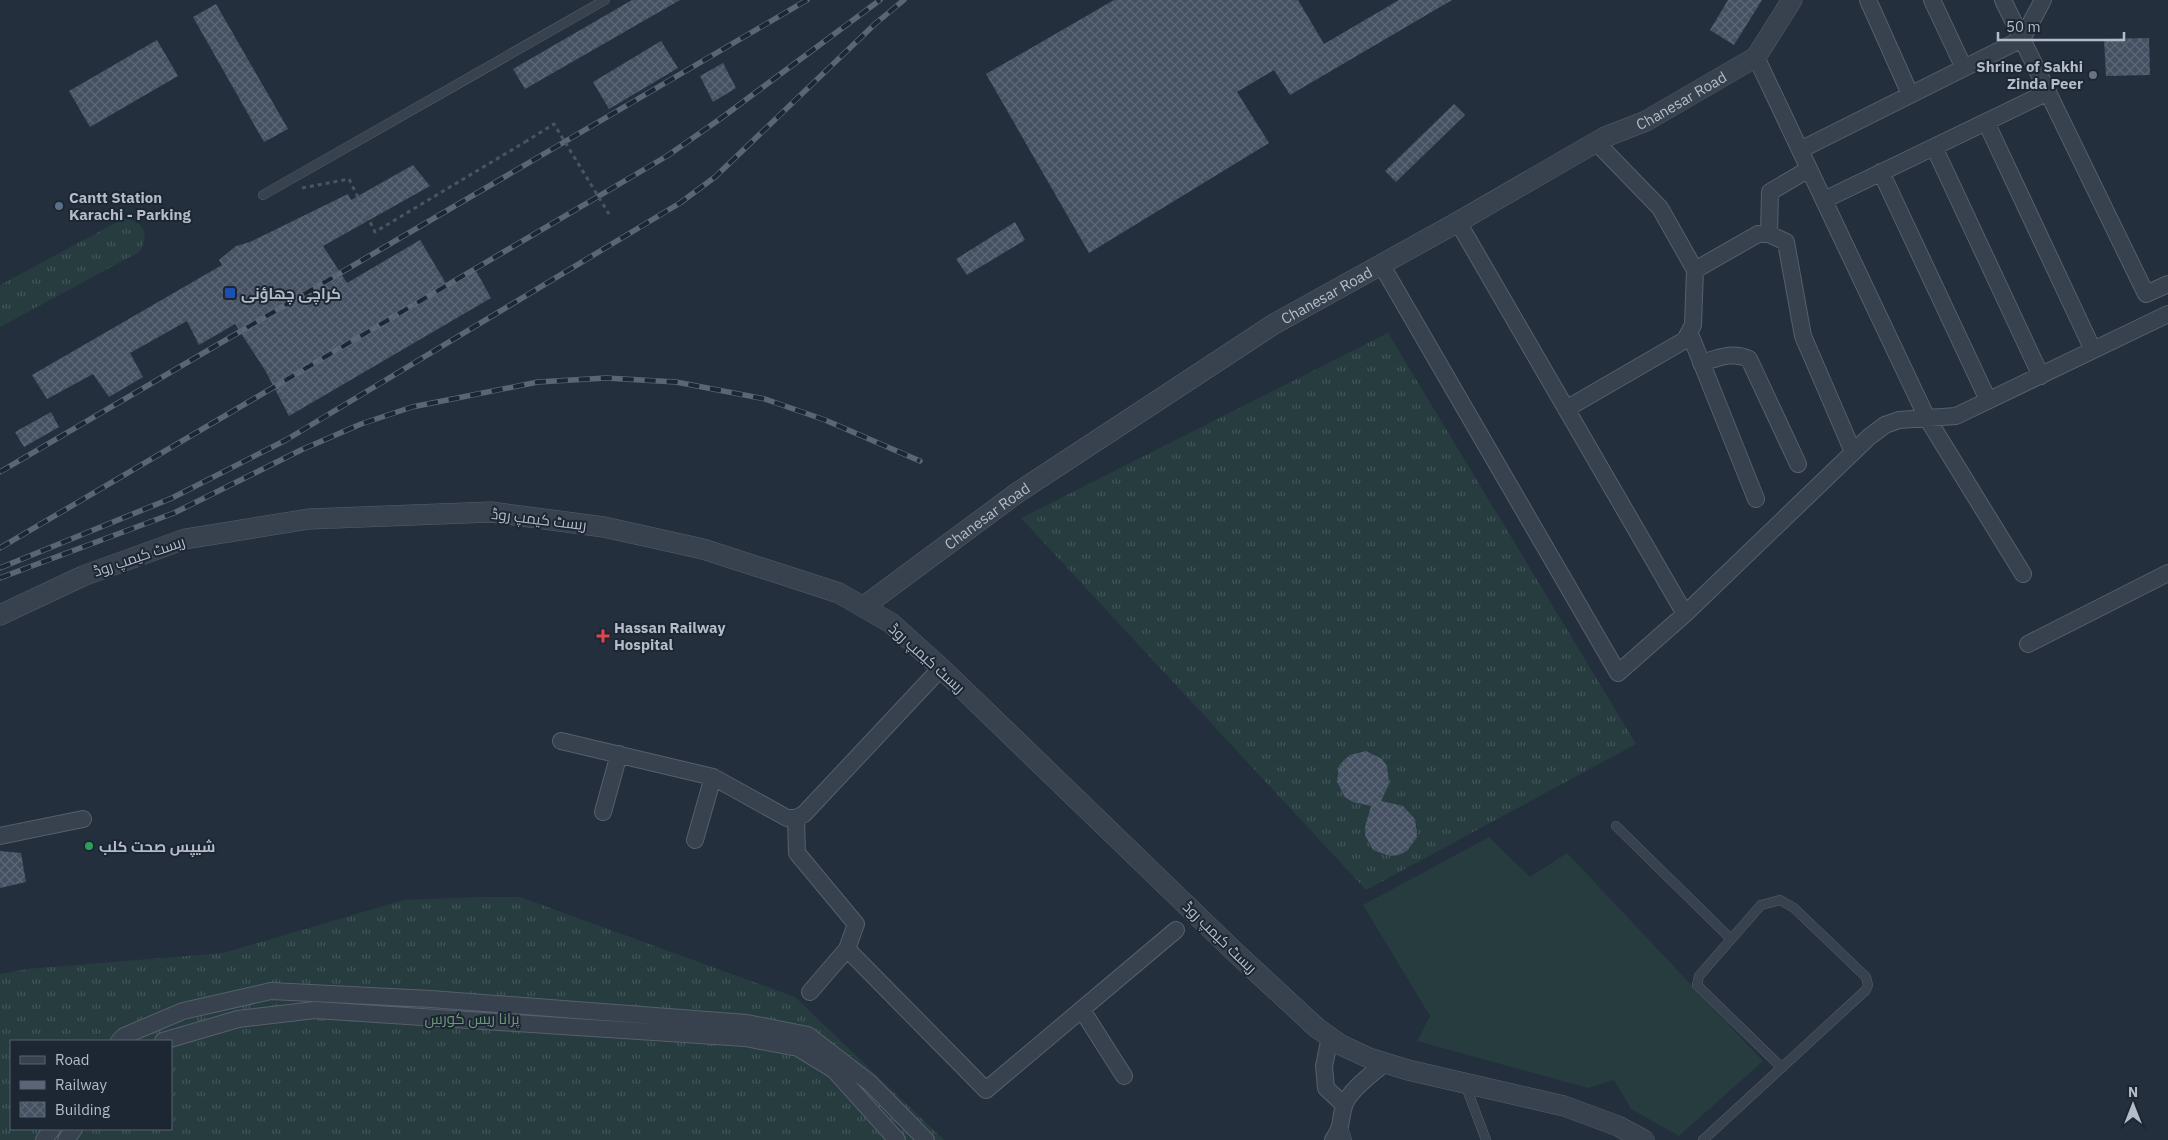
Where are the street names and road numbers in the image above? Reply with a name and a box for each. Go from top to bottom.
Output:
street label: Chanesar Road [1633,67,1730,134]
street label: Chanesar Road [1277,262,1375,328]
street label: Chanesar Road [940,478,1033,553]
street label: ریسٹ کیمپ روڈ [490,504,588,535]
street label: ریسٹ کیمپ روڈ [91,531,188,582]
street label: ریسٹ کیمپ روڈ [884,619,969,698]
street label: ریسٹ کیمپ روڈ [1178,897,1261,978]

